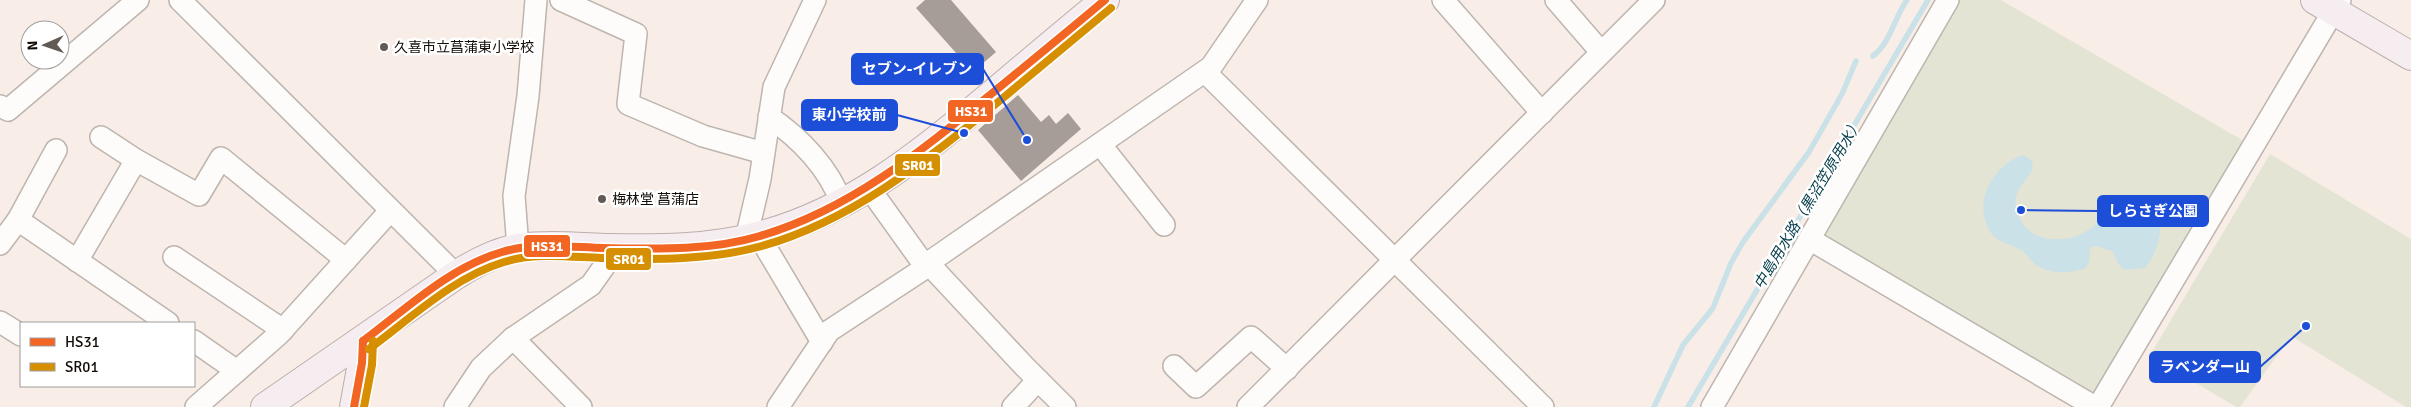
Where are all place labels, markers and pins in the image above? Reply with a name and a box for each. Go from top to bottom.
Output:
place label: 久喜市立菖蒲東小学校 [394,39,534,56]
marker: 久喜市立菖蒲東小学校 [378,41,390,53]
callout: セブン-イレブン [852,54,983,84]
callout: 東小学校前 [802,100,897,130]
place label: 梅林堂 菖蒲店 [612,191,699,208]
marker: 梅林堂 菖蒲店 [596,193,608,205]
callout: しらさぎ公園 [2098,196,2208,226]
callout: ラベンダー山 [2150,352,2260,382]

